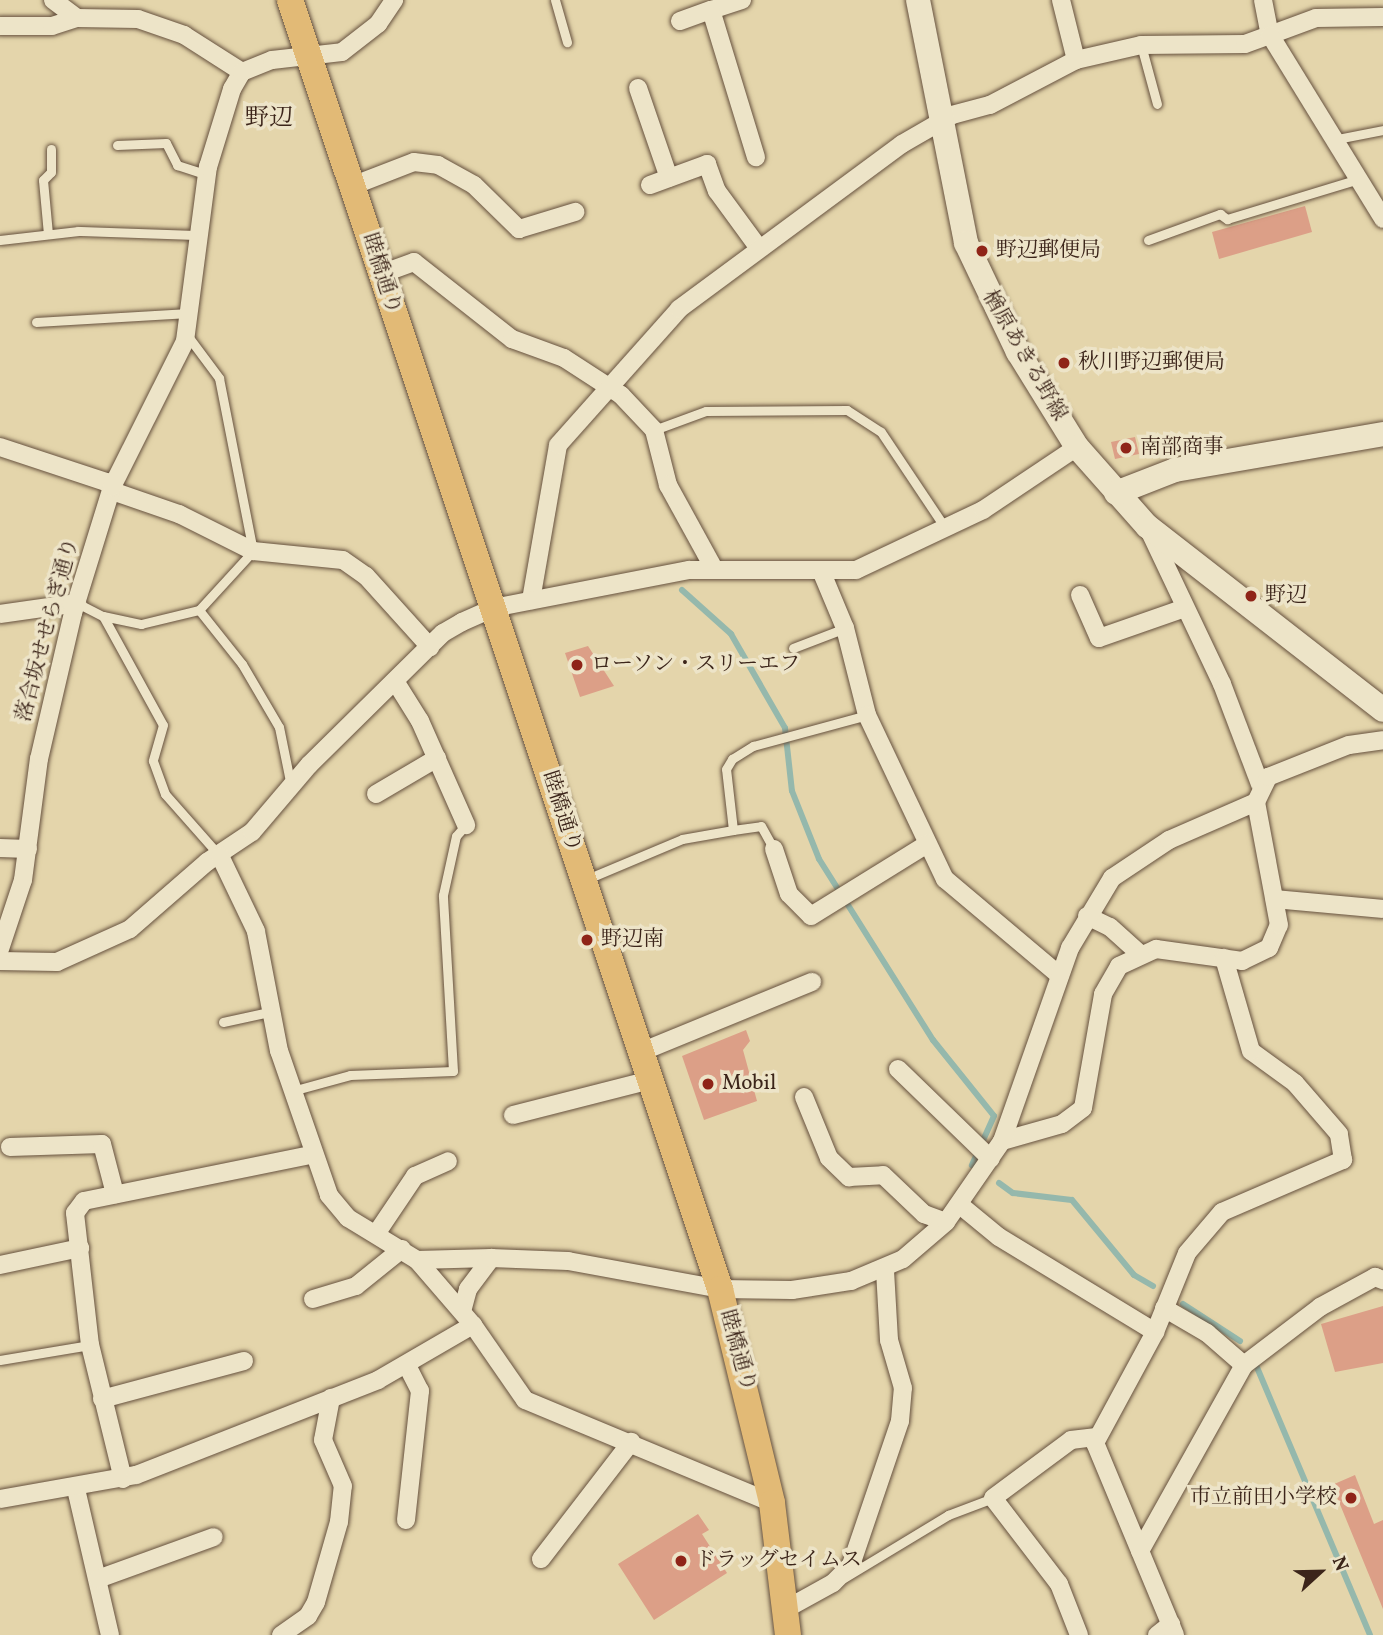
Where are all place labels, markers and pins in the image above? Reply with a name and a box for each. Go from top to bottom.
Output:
place label: 野辺郵便局 [996,238,1101,264]
marker: 野辺郵便局 [974,243,990,259]
place label: 秋川野辺郵便局 [1078,350,1225,376]
marker: 秋川野辺郵便局 [1056,355,1072,371]
place label: 南部商事 [1140,435,1224,461]
marker: 南部商事 [1118,440,1134,456]
place label: 野辺 [1265,583,1307,609]
marker: 野辺 [1243,588,1259,604]
place label: ローソン・スリーエフ [591,652,801,678]
marker: ローソン・スリーエフ [569,657,585,673]
place label: 野辺南 [601,927,664,953]
marker: 野辺南 [579,932,595,948]
place label: Mobil [722,1071,776,1097]
marker: Mobil [700,1076,716,1092]
place label: 市立前田小学校 [1190,1485,1337,1511]
marker: 市立前田小学校 [1343,1490,1359,1506]
place label: ドラッグセイムス [695,1548,863,1574]
marker: ドラッグセイムス [673,1553,689,1569]

